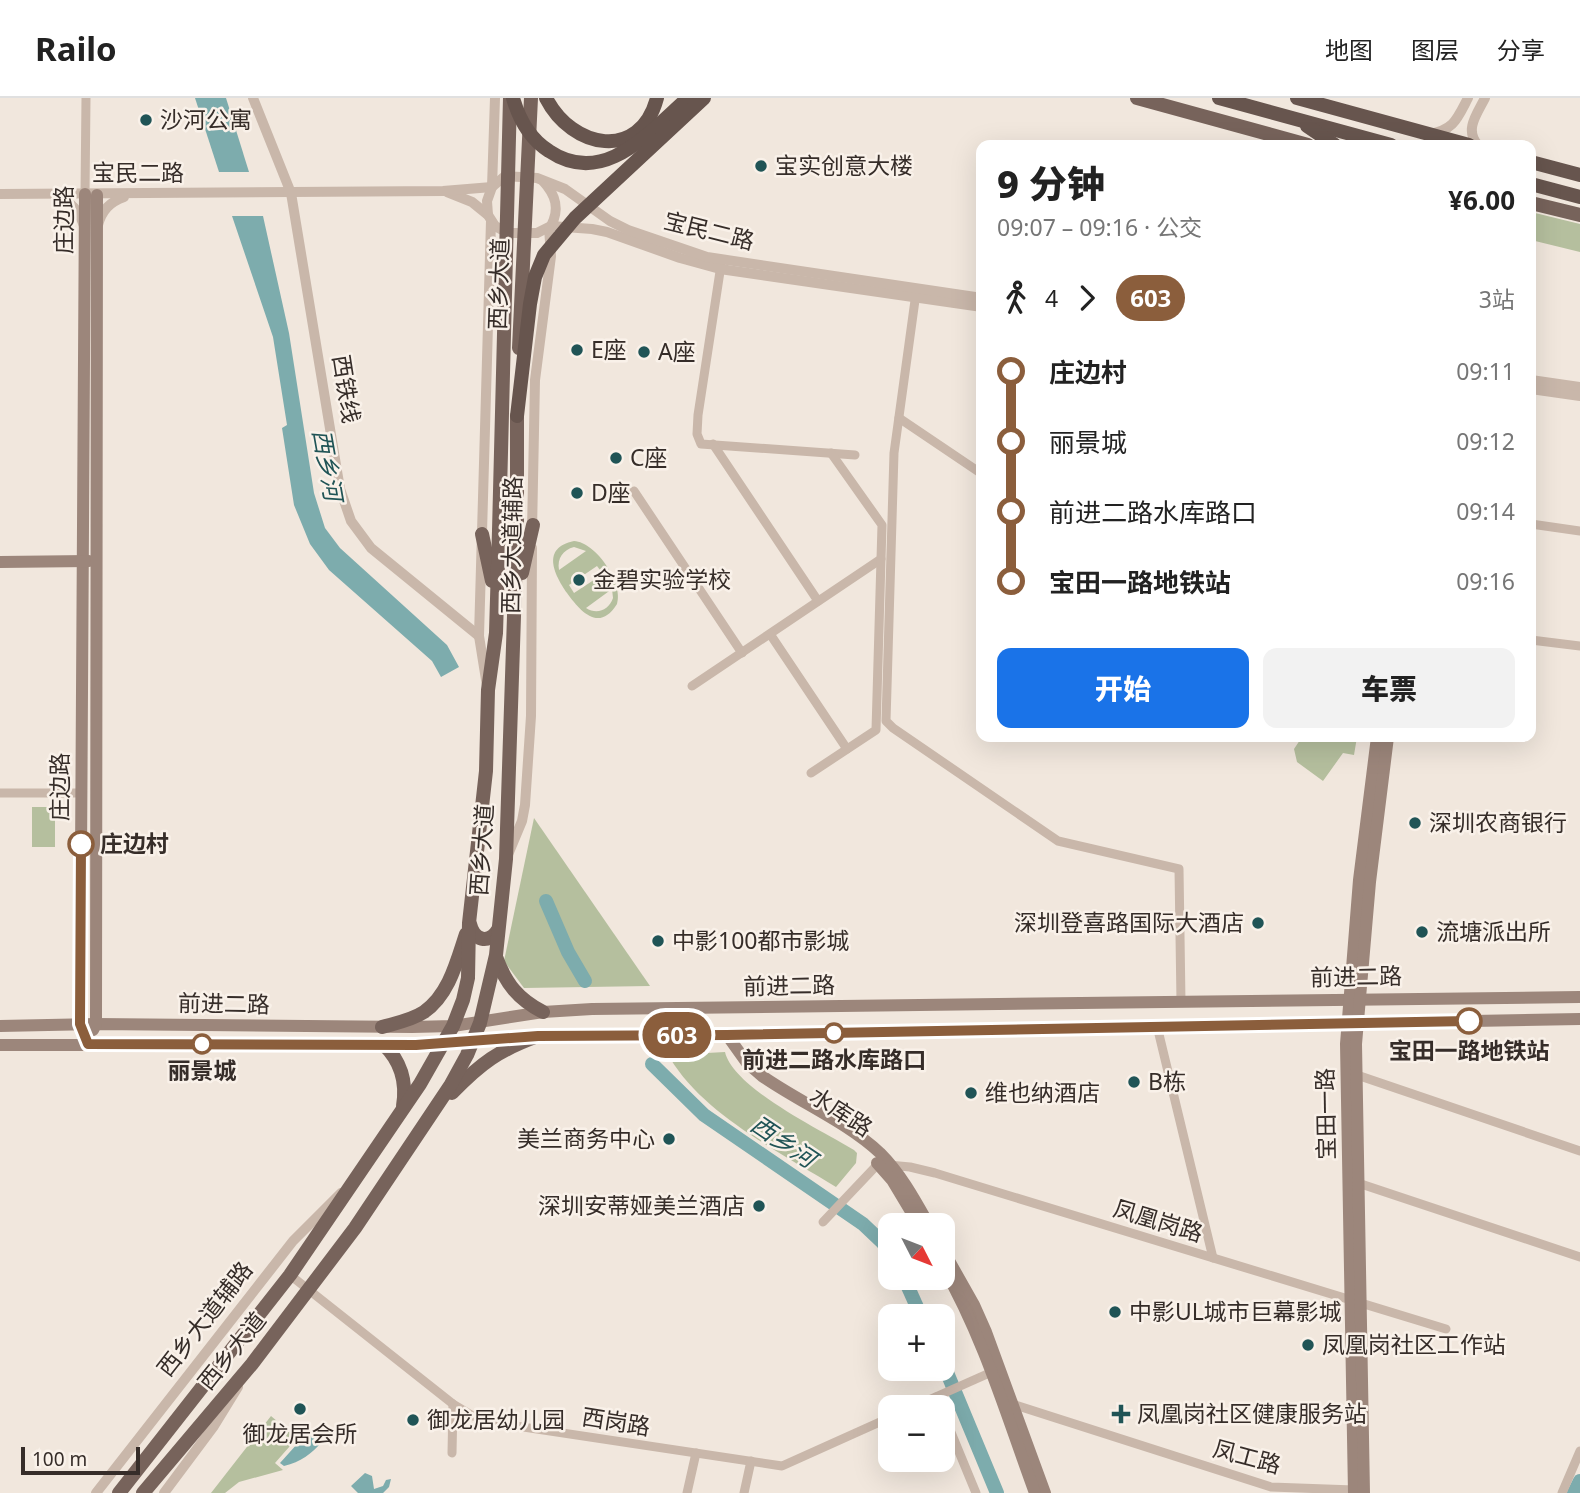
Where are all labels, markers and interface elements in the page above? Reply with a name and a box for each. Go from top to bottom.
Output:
text: Railo [35,26,117,71]
text: 地图 [1325,33,1373,66]
text: 图层 [1411,33,1459,66]
text: 分享 [1497,33,1545,66]
place label: 沙河公寓 [160,103,252,135]
marker: 沙河公寓 [138,112,154,128]
place label: 宝实创意大楼 [775,149,913,181]
street label: 宝民二路 [92,156,184,188]
text: 9 分钟 [997,157,1105,209]
marker: 宝实创意大楼 [753,158,769,174]
text: ¥6.00 [1448,182,1515,218]
street label: 庄边路 [47,186,79,255]
street label: 宝民二路 [661,203,758,257]
text: 09:07 – 09:16 · 公交 [997,211,1202,243]
street label: 西乡大道 [480,237,516,330]
icon: walk [997,279,1035,317]
icon: forward [1068,279,1106,317]
text: 603 [1130,281,1171,314]
text: 4 [1045,282,1058,314]
text: 3站 [1479,283,1515,315]
place label: E座 [591,333,627,365]
place label: A座 [658,335,696,367]
marker: E座 [569,342,585,358]
marker: A座 [636,344,652,360]
street label: 西铁线 [326,352,368,425]
text: 庄边村 [1049,354,1127,390]
text: 09:11 [1456,355,1515,387]
text: 丽景城 [1049,424,1127,460]
text: 09:12 [1456,425,1515,457]
water label: 西乡河 [306,426,352,507]
place label: C座 [630,441,668,473]
marker: C座 [608,450,624,466]
street label: 西乡大道辅路 [494,476,528,614]
place label: D座 [591,476,631,508]
marker: D座 [569,485,585,501]
text: 前进二路水库路口 [1049,494,1257,530]
text: 09:14 [1456,495,1515,527]
place label: 金碧实验学校 [593,563,731,595]
text: 宝田一路地铁站 [1049,564,1231,600]
text: 09:16 [1456,565,1515,597]
marker: 金碧实验学校 [571,572,587,588]
button: 开始 [997,648,1249,728]
button: 车票 [1263,648,1515,728]
street label: 庄边路 [43,753,75,822]
street label: 西乡大道 [462,803,500,897]
place label: 深圳农商银行 [1429,806,1567,838]
marker: 深圳农商银行 [1407,815,1423,831]
place label: 庄边村 [100,827,169,859]
marker: 庄边村 [68,831,94,857]
place label: 深圳登喜路国际大酒店 [1014,906,1244,938]
marker: 深圳登喜路国际大酒店 [1250,915,1266,931]
place label: 流塘派出所 [1436,915,1551,947]
place label: 中影100都市影城 [672,924,849,956]
marker: 流塘派出所 [1414,924,1430,940]
marker: 中影100都市影城 [650,933,666,949]
street label: 前进二路 [1310,959,1402,993]
street label: 前进二路 [743,968,835,1002]
street label: 前进二路 [178,986,270,1020]
marker: 宝田一路地铁站 [1456,1008,1482,1034]
line badge: 603 [637,1012,717,1058]
text: 603 [656,1018,698,1051]
marker: 前进二路水库路口 [824,1023,844,1043]
marker: 丽景城 [192,1034,212,1054]
place label: 宝田一路地铁站 [1389,1034,1550,1066]
place label: 前进二路水库路口 [742,1043,926,1075]
place label: 丽景城 [168,1054,237,1086]
place label: B栋 [1148,1065,1186,1097]
street label: 宝田一路 [1308,1068,1342,1160]
marker: B栋 [1126,1074,1142,1090]
place label: 维也纳酒店 [985,1076,1100,1108]
street label: 水库路 [804,1079,879,1143]
marker: 维也纳酒店 [963,1085,979,1101]
water label: 西乡河 [745,1107,826,1177]
place label: 美兰商务中心 [517,1122,655,1154]
marker: 美兰商务中心 [661,1131,677,1147]
place label: 深圳安蒂娅美兰酒店 [538,1189,745,1221]
street label: 凤凰岗路 [1110,1191,1207,1249]
marker: 深圳安蒂娅美兰酒店 [751,1198,767,1214]
north arrow [878,1213,956,1290]
map controls [878,1213,955,1472]
street label: 西乡大道辅路 [152,1256,258,1382]
place label: 中影UL城市巨幕影城 [1129,1295,1342,1327]
button: + [878,1304,955,1381]
marker: 中影UL城市巨幕影城 [1107,1304,1123,1320]
street label: 西乡大道 [192,1307,272,1395]
place label: 凤凰岗社区工作站 [1322,1328,1506,1360]
marker: 凤凰岗社区工作站 [1300,1337,1316,1353]
button: − [878,1395,955,1472]
place label: 凤凰岗社区健康服务站 [1137,1397,1367,1429]
street label: 西岗路 [580,1400,653,1442]
marker: 御龙居会所 [292,1401,308,1417]
place label: 御龙居幼儿园 [427,1403,565,1435]
marker: 凤凰岗社区健康服务站 [1111,1404,1131,1424]
marker: 御龙居幼儿园 [405,1412,421,1428]
place label: 御龙居会所 [243,1417,358,1449]
street label: 凤工路 [1210,1432,1285,1480]
scale bar [21,1444,140,1476]
text: 100 m [32,1446,87,1472]

